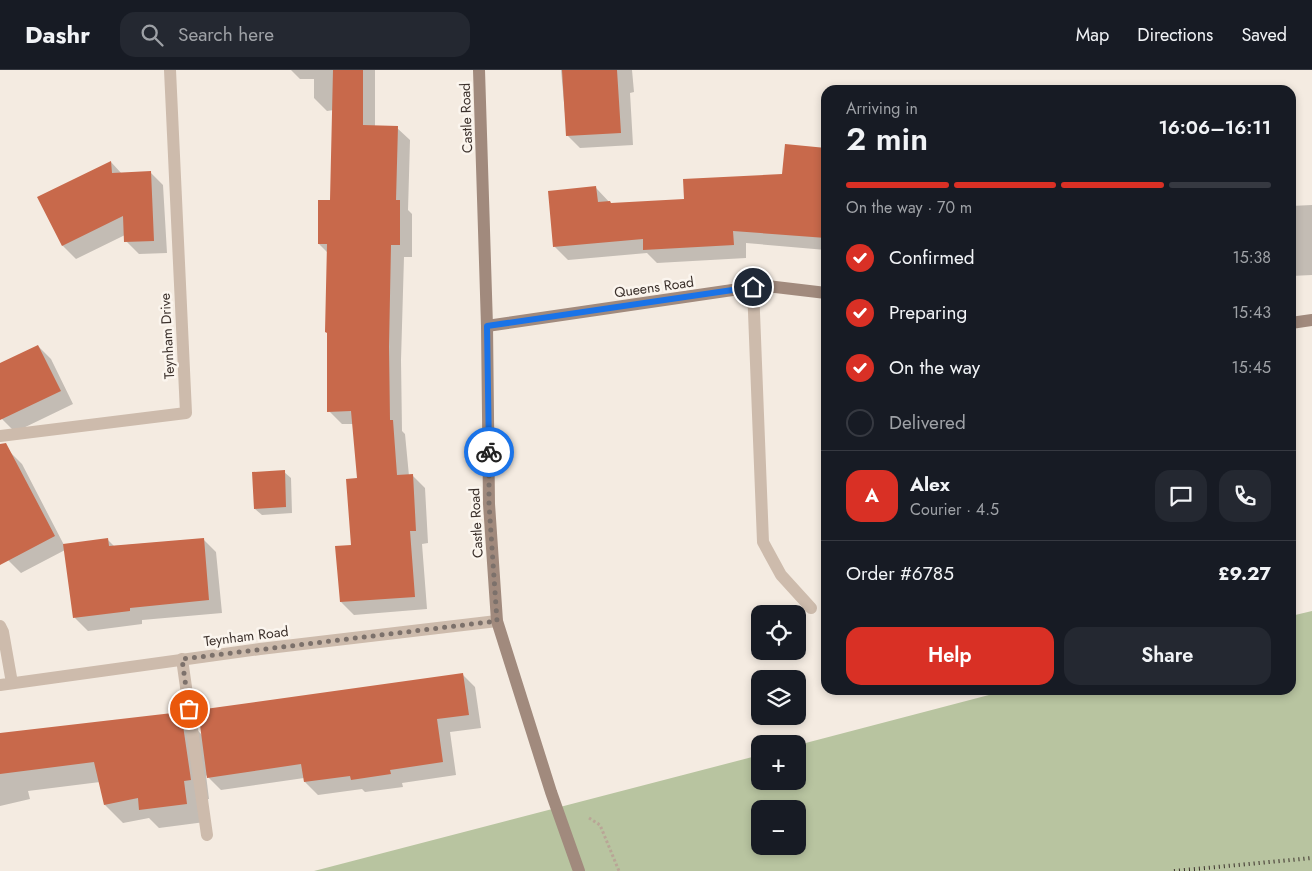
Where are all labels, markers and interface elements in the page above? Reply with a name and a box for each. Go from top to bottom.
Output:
search box [120,12,470,57]
text: Dashr [25,17,90,52]
icon: search [138,21,166,49]
text: Search here [178,21,274,48]
text: Map [1076,22,1109,48]
text: Directions [1137,22,1213,48]
text: Saved [1241,22,1287,48]
street label: Castle Road [455,83,477,153]
text: Arriving in [846,97,918,120]
text: 16:06–16:11 [1158,114,1271,141]
text: 2 min [846,116,928,162]
text: On the way · 70 m [846,196,972,219]
icon: check [846,244,874,272]
text: Confirmed [889,244,975,271]
text: 15:38 [1233,246,1271,269]
pin [732,266,774,308]
street label: Queens Road [613,272,695,302]
icon: home [739,273,767,301]
street label: Teynham Drive [155,293,179,379]
icon: check [846,299,874,327]
text: Preparing [889,299,967,326]
text: 15:43 [1232,301,1271,324]
icon: check [846,354,874,382]
text: On the way [889,354,980,381]
text: 15:45 [1232,356,1271,379]
text: Delivered [889,409,966,436]
courier [464,427,514,477]
icon: bike [475,438,503,466]
button: chat [1155,470,1207,522]
button: phone [1219,470,1271,522]
text: Alex [910,471,950,498]
text: A [865,482,879,509]
street label: Castle Road [464,487,488,559]
text: Courier · 4.5 [910,498,999,521]
text: Order #6785 [846,560,954,587]
text: £9.27 [1218,560,1271,587]
map controls [751,605,806,855]
button: locate [751,605,806,660]
street label: Teynham Road [203,621,289,651]
button: Help [846,627,1054,685]
button: Share [1064,627,1271,685]
button: layers [751,670,806,725]
pin [168,688,210,730]
icon: bag [175,695,203,723]
button: + [751,735,806,790]
button: − [751,800,806,855]

